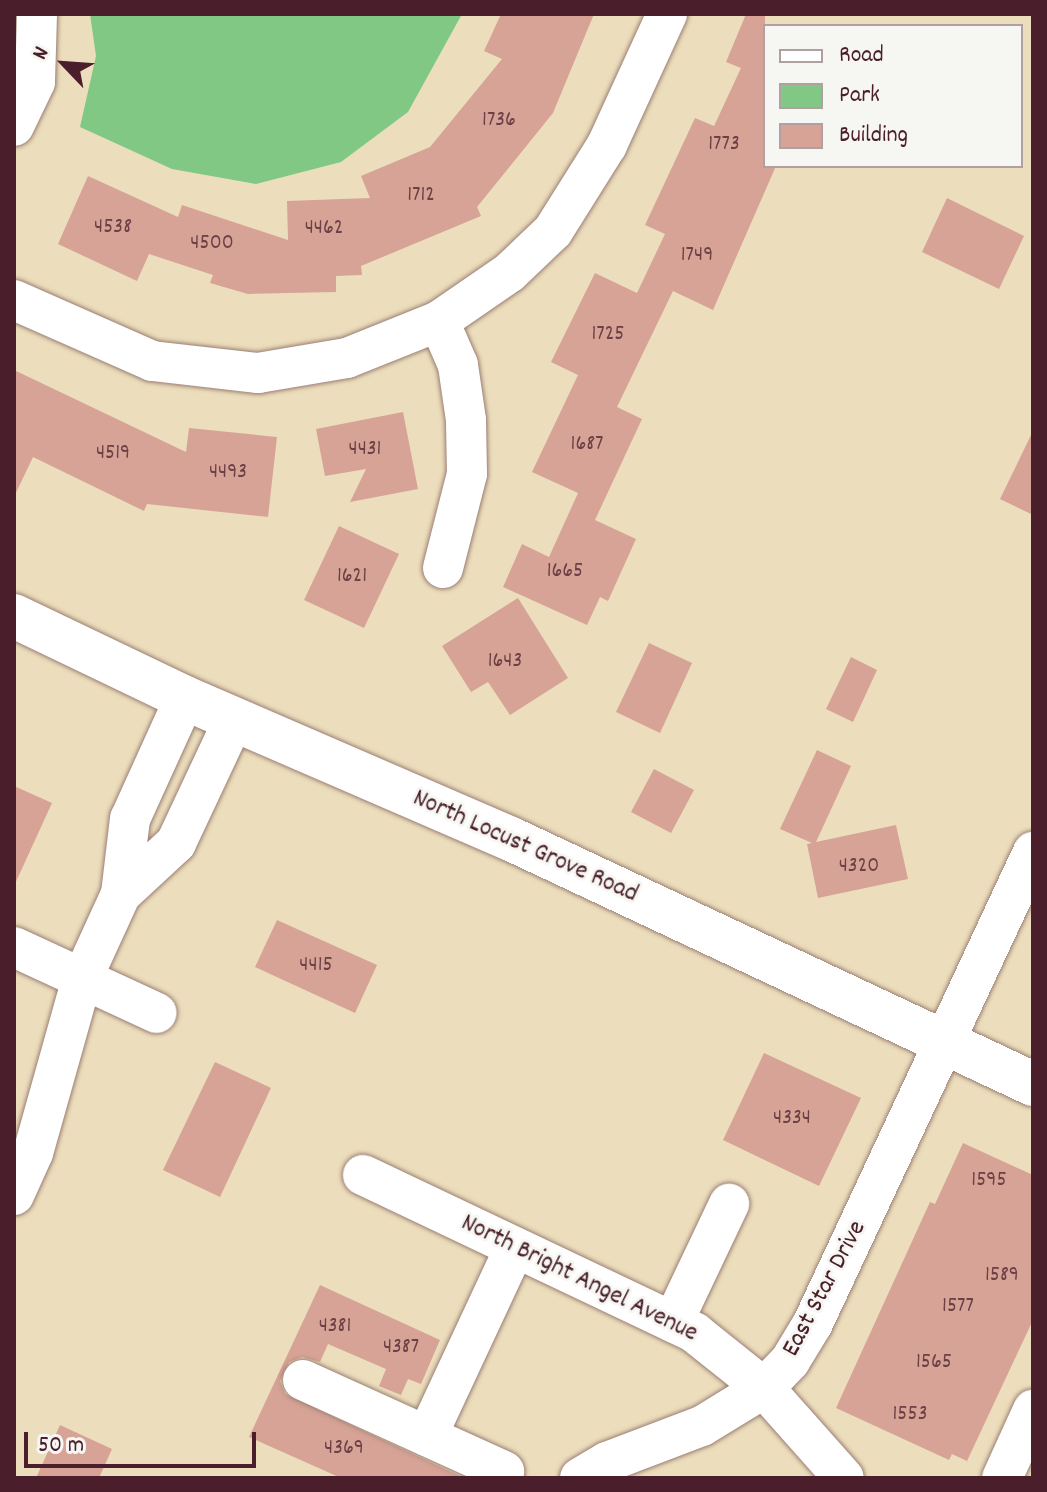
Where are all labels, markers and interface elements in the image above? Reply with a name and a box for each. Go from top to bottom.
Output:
north arrow [24,24,104,104]
legend [763,24,1023,168]
text: Road [839,39,884,73]
text: N [25,42,58,65]
text: Park [839,79,880,113]
house number: 1736 [482,108,516,134]
text: Building [839,119,908,153]
house number: 1773 [708,132,740,158]
house number: 1712 [407,183,435,209]
house number: 4538 [94,215,132,241]
house number: 4462 [305,216,343,242]
house number: 4500 [190,231,234,257]
house number: 1749 [681,243,713,269]
house number: 1725 [591,322,625,348]
house number: 1687 [571,432,603,458]
house number: 4431 [349,437,381,463]
house number: 4519 [96,441,130,467]
house number: 4493 [209,460,247,486]
house number: 1665 [547,559,583,585]
house number: 1621 [337,564,367,590]
house number: 1643 [488,649,522,675]
street label: North Locust Grove Road [408,783,642,911]
house number: 4320 [839,854,879,880]
house number: 4415 [299,953,333,979]
house number: 4334 [773,1106,811,1132]
house number: 1595 [971,1168,1007,1194]
street label: North Bright Angel Avenue [456,1208,702,1350]
street label: East Star Drive [776,1216,874,1362]
house number: 1589 [985,1263,1019,1289]
house number: 1577 [942,1294,974,1320]
house number: 4381 [319,1314,351,1340]
house number: 4387 [383,1335,419,1361]
house number: 1565 [916,1350,952,1376]
house number: 1553 [893,1402,927,1428]
scale bar [28,1416,260,1466]
text: 50 m [38,1429,84,1463]
house number: 4369 [324,1436,364,1462]

